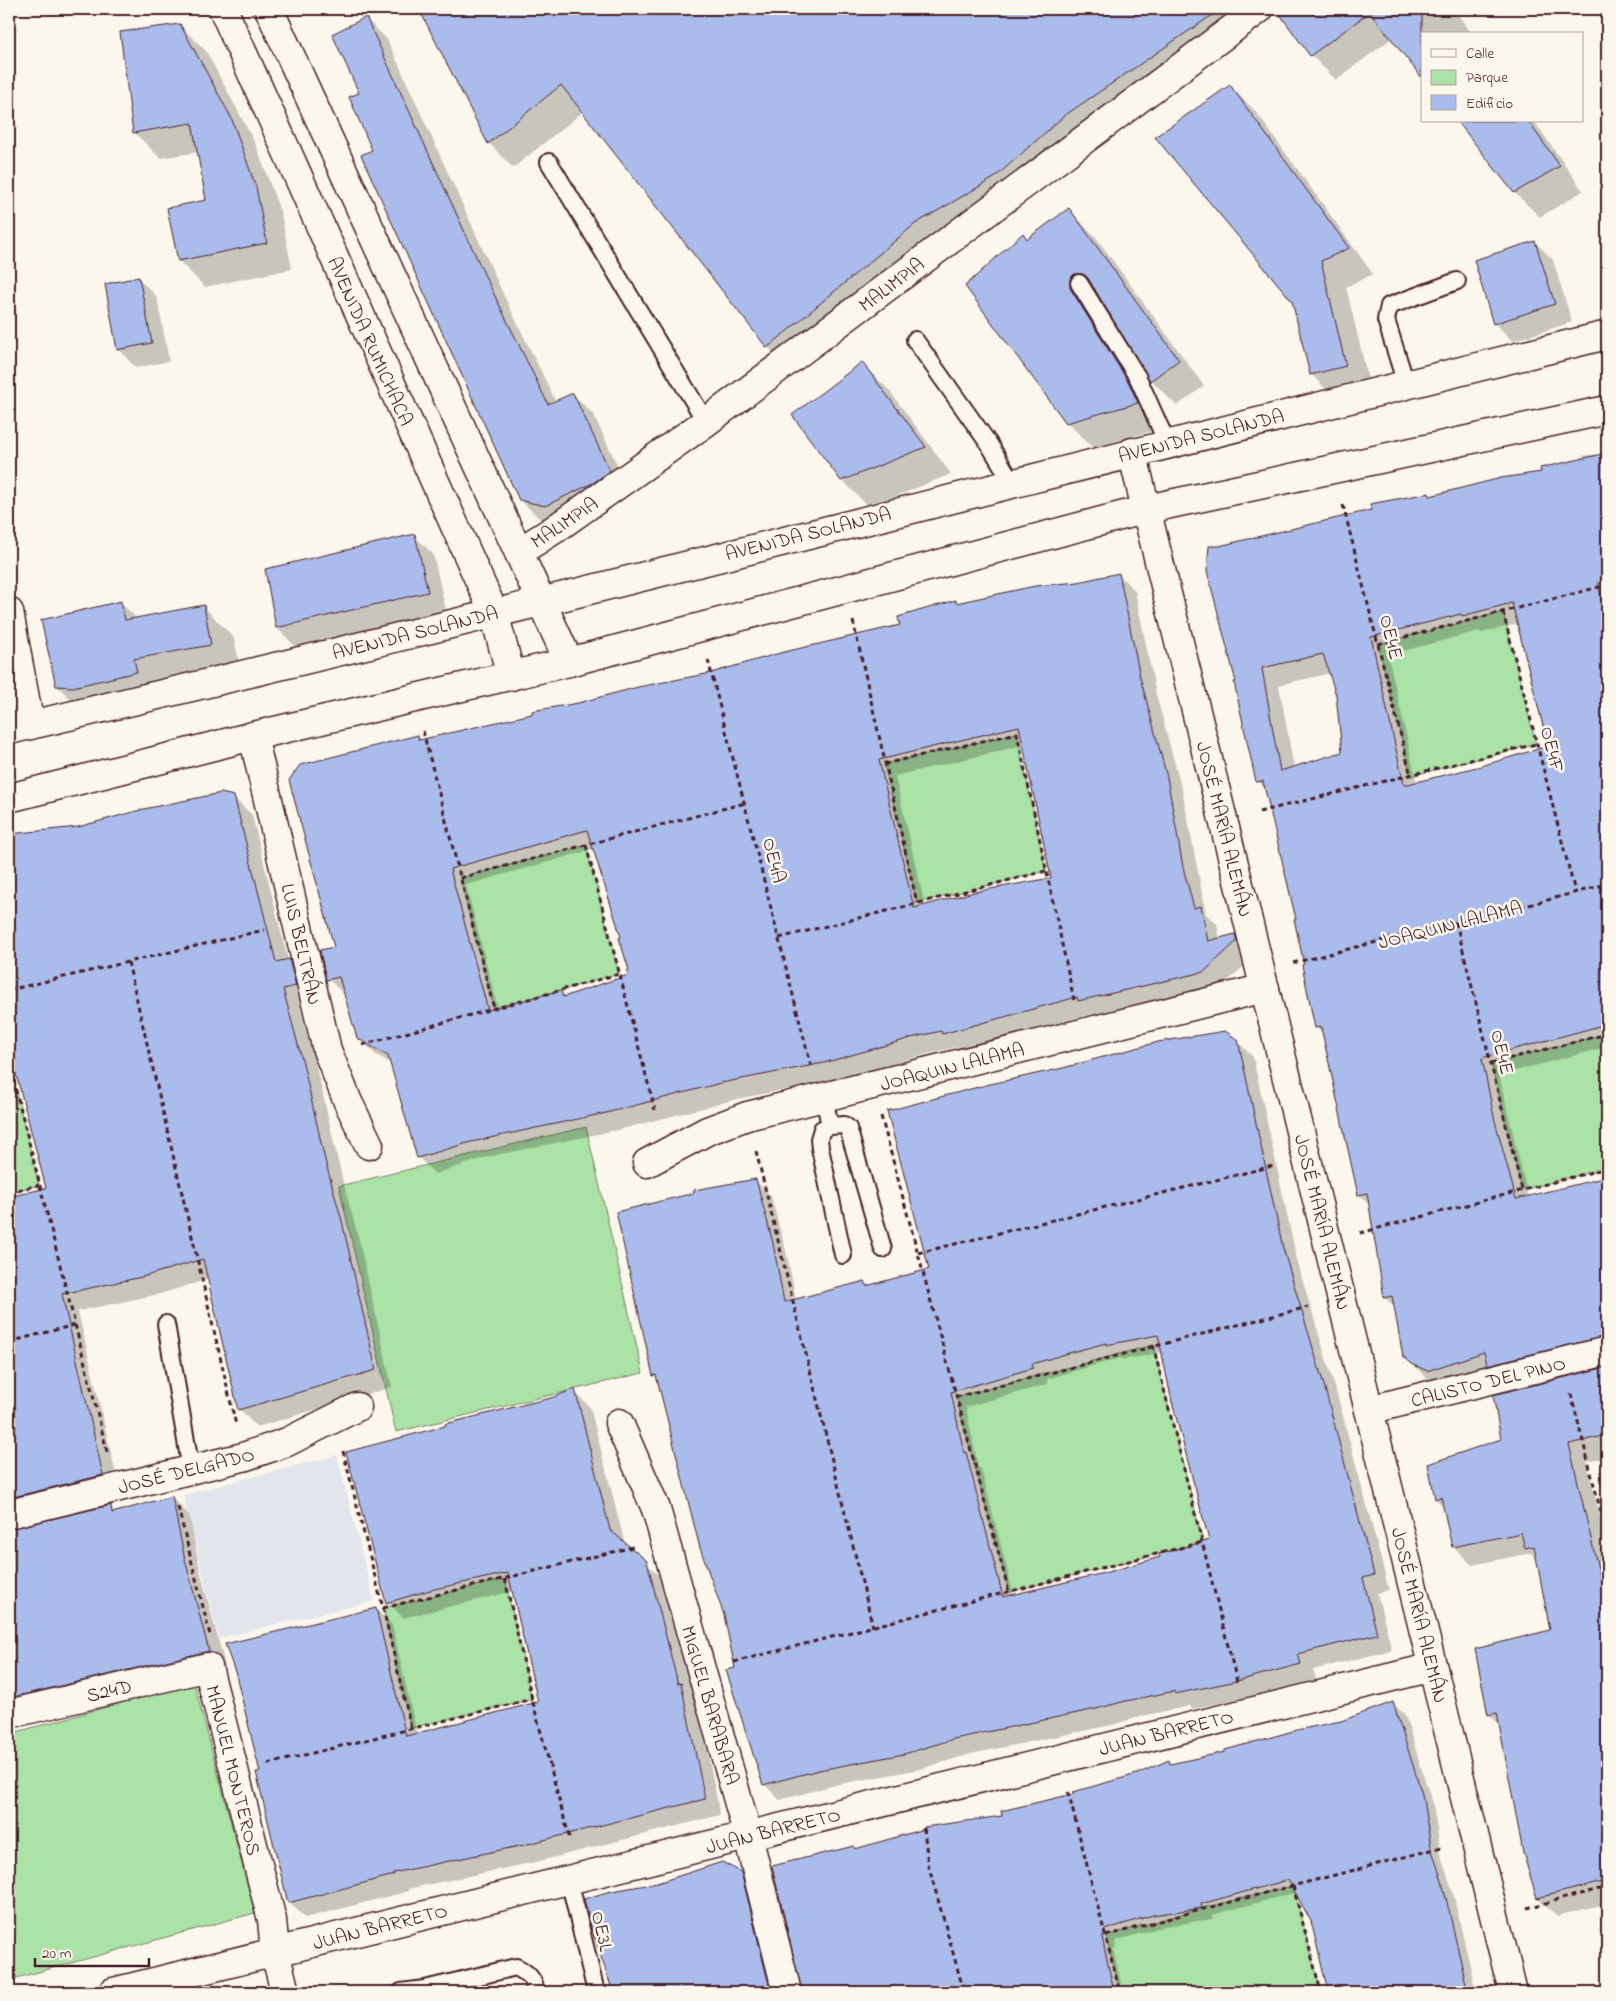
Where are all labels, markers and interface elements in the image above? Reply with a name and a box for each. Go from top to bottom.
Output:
legend [1421,32,1584,122]
text: Calle [1466,43,1494,65]
text: Parque [1466,67,1508,89]
text: Edificio [1466,93,1513,115]
street label: MALIMPIA [853,252,932,320]
street label: AVENIDA RUMICHACA [318,253,419,431]
street label: AVENIDA SOLANDA [1116,403,1288,472]
street label: MALIMPIA [526,491,605,557]
street label: AVENIDA SOLANDA [723,501,895,570]
street label: AVENIDA SOLANDA [330,600,502,669]
street label: OE4E [1370,612,1409,663]
street label: OE4F [1531,724,1570,776]
street label: JOSÉ MARÍA ALEMÁN [1187,739,1258,921]
street label: OE4A [753,835,792,886]
street label: LUIS BELTRÁN [271,881,328,1008]
street label: JOAQUIN LALAMA [1375,894,1526,958]
street label: OE4E [1481,1027,1520,1078]
street label: JOAQUIN LALAMA [877,1036,1028,1100]
street label: JOSÉ MARÍA ALEMÁN [1285,1132,1356,1314]
street label: CALISTO DEL PINO [1408,1350,1569,1417]
street label: JOSÉ DELGADO [115,1441,258,1503]
street label: JOSÉ MARÍA ALEMÁN [1382,1525,1453,1707]
street label: MIGUEL BARABARA [672,1622,745,1789]
street label: S24D [84,1673,135,1712]
street label: MANUEL MONTEROS [196,1682,267,1859]
street label: JUAN BARRETO [1096,1704,1237,1765]
street label: JUAN BARRETO [703,1802,844,1863]
street label: JUAN BARRETO [310,1898,451,1959]
street label: OE3L [582,1908,619,1955]
scale bar [35,1936,149,1968]
text: 20 m [42,1943,72,1965]

